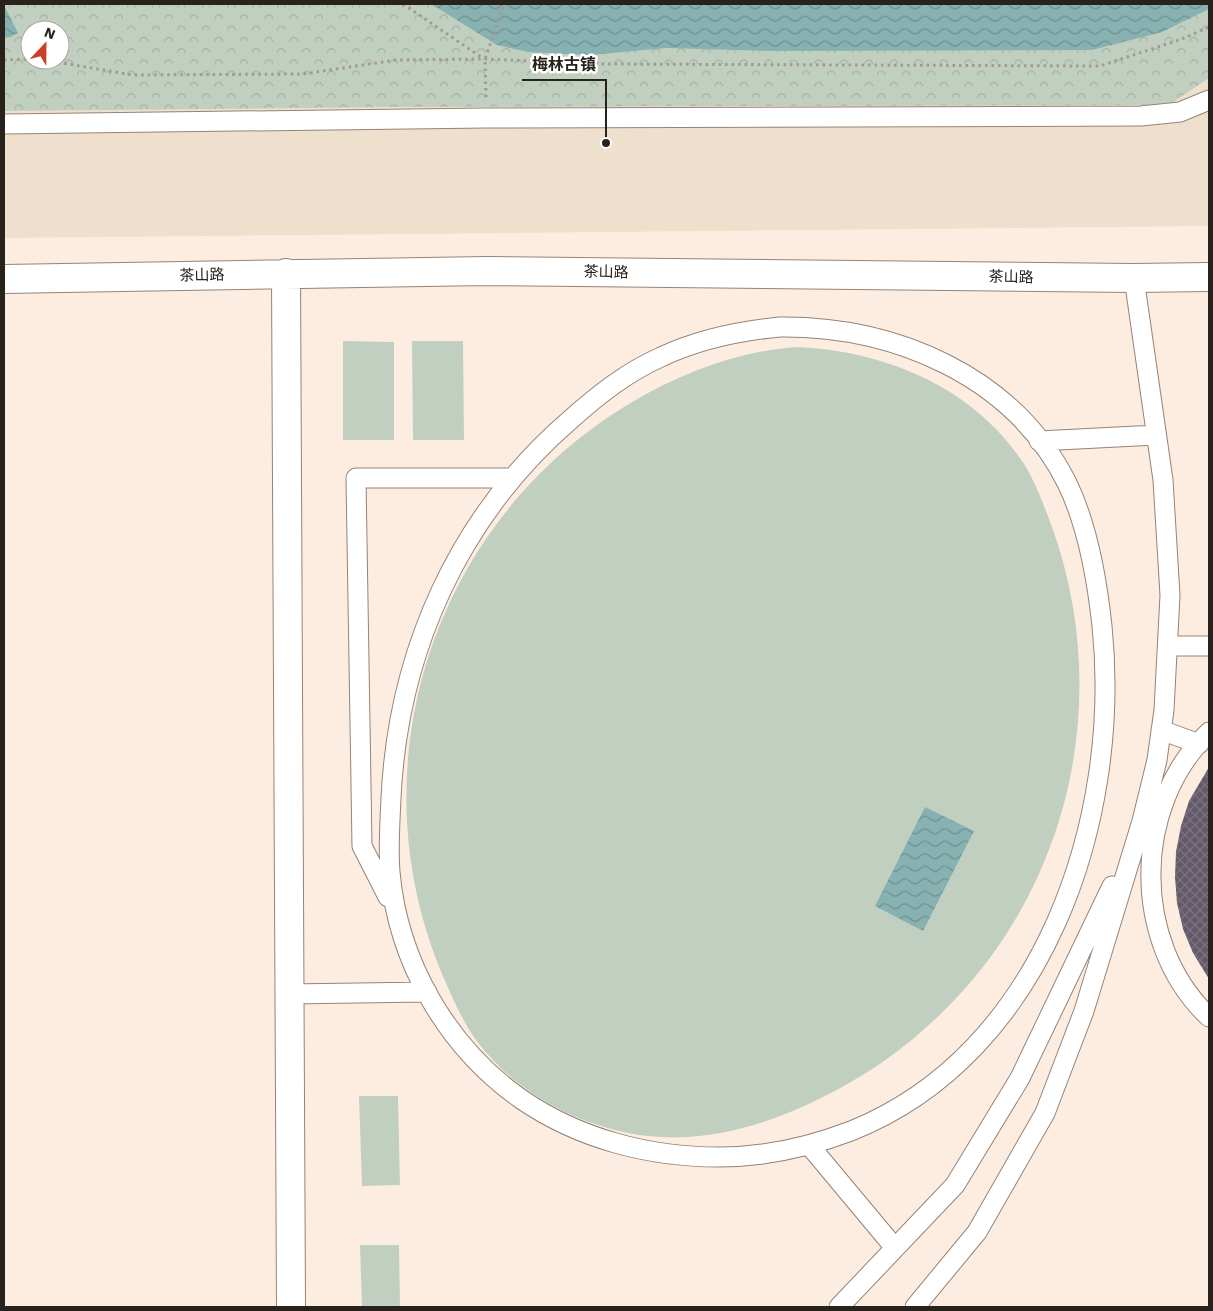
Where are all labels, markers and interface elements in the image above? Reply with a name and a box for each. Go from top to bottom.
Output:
north arrow [20,20,70,70]
text: N [42,24,58,42]
callout: 梅林古镇 [522,49,606,80]
text: 梅林古镇 [532,55,596,74]
street label: 茶山路 [583,263,629,281]
street label: 茶山路 [179,266,225,284]
street label: 茶山路 [988,268,1034,286]

